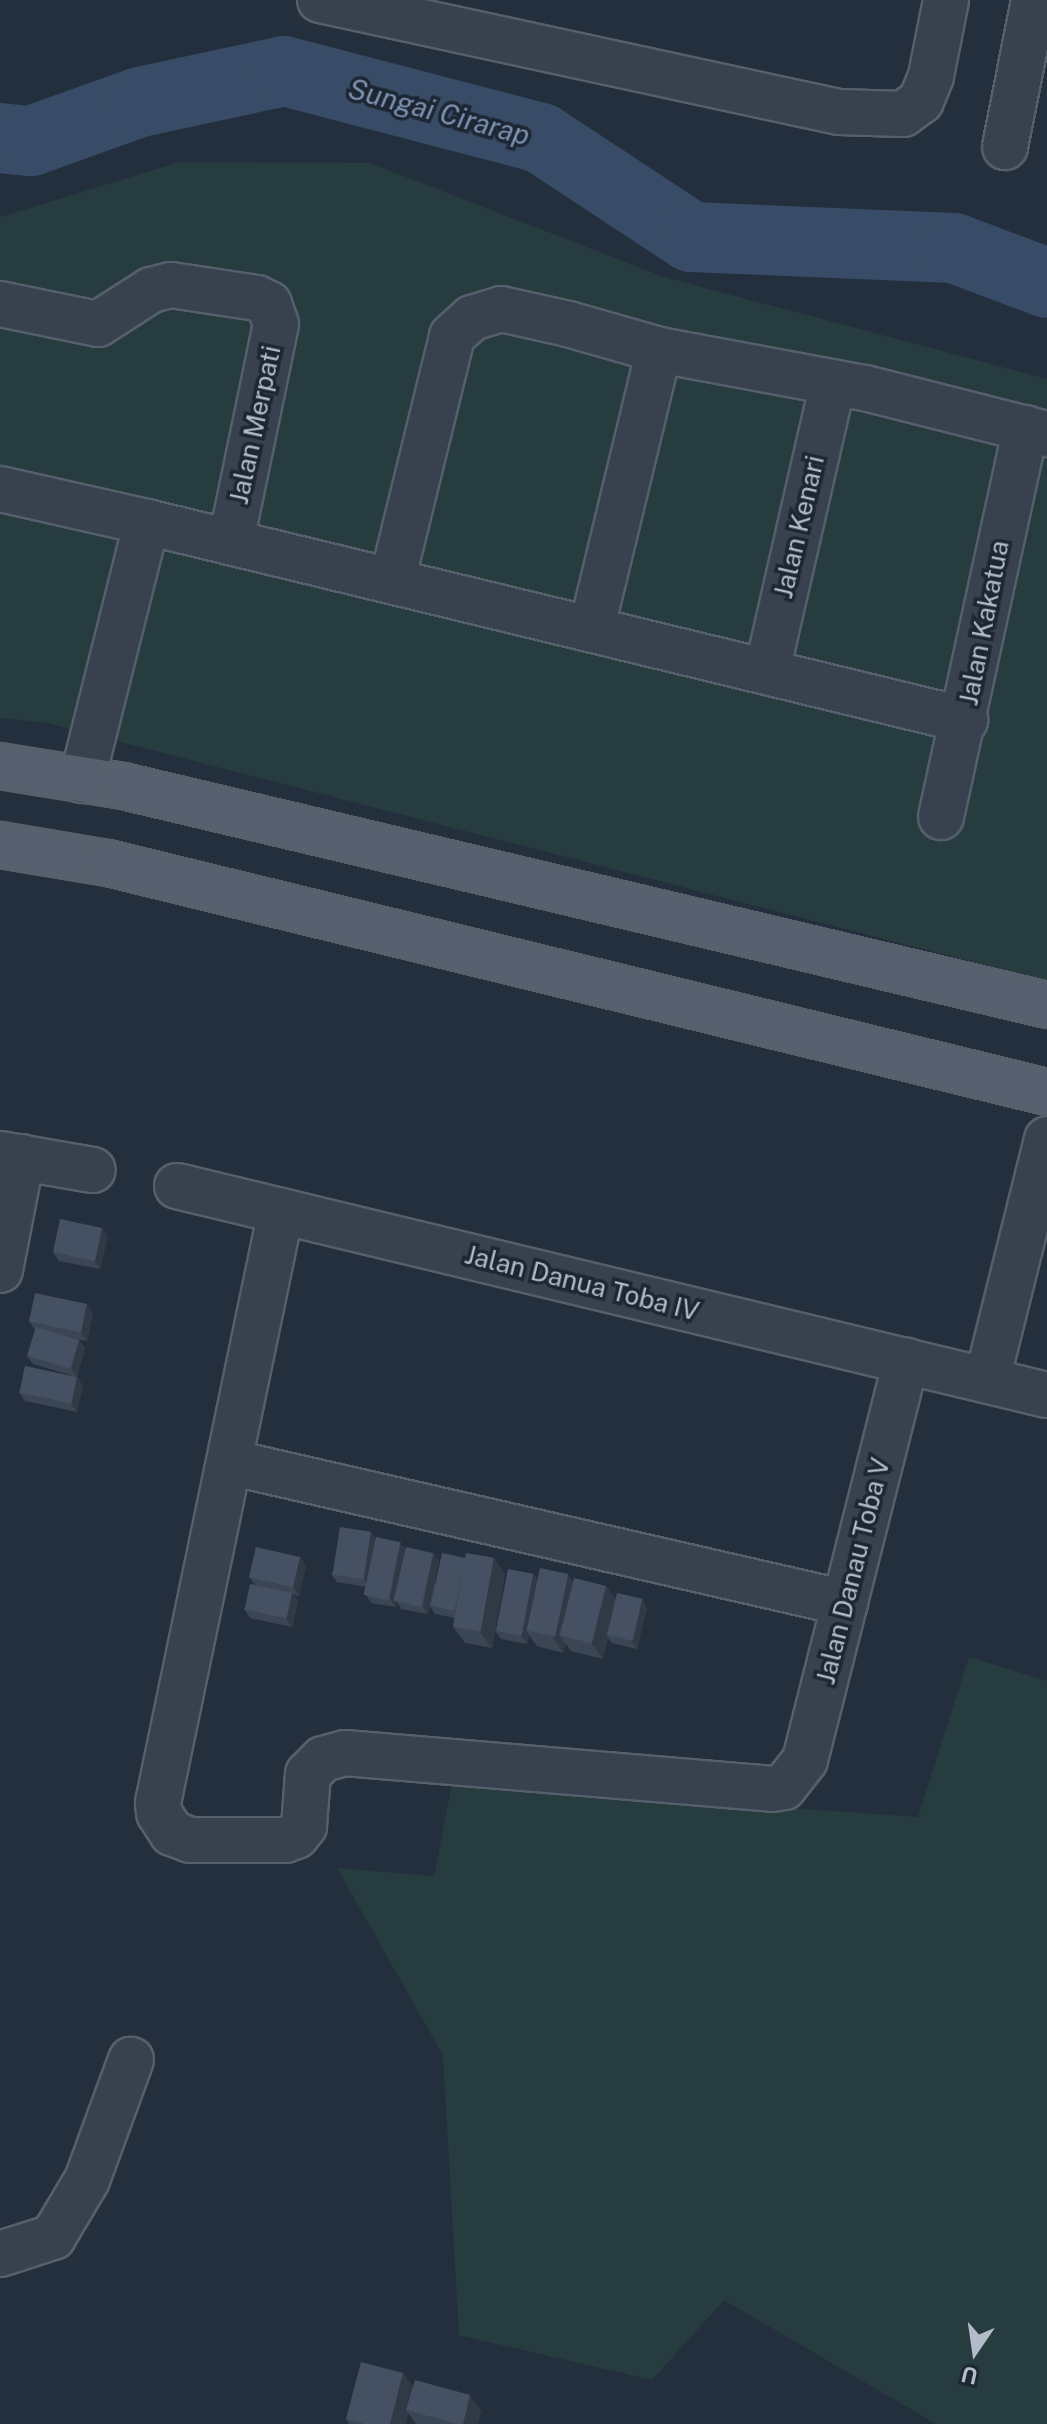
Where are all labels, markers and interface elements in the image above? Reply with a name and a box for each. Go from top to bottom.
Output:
water label: Sungai Cirarap [345,72,533,152]
street label: Jalan Merpati [223,343,287,507]
street label: Jalan Kenari [767,453,831,601]
street label: Jalan Kakatua [953,538,1015,708]
street label: Jalan Danua Toba IV [462,1239,702,1327]
street label: Jalan Danau Toba V [810,1454,896,1688]
north arrow [935,2312,1015,2392]
text: U [959,2361,980,2390]

